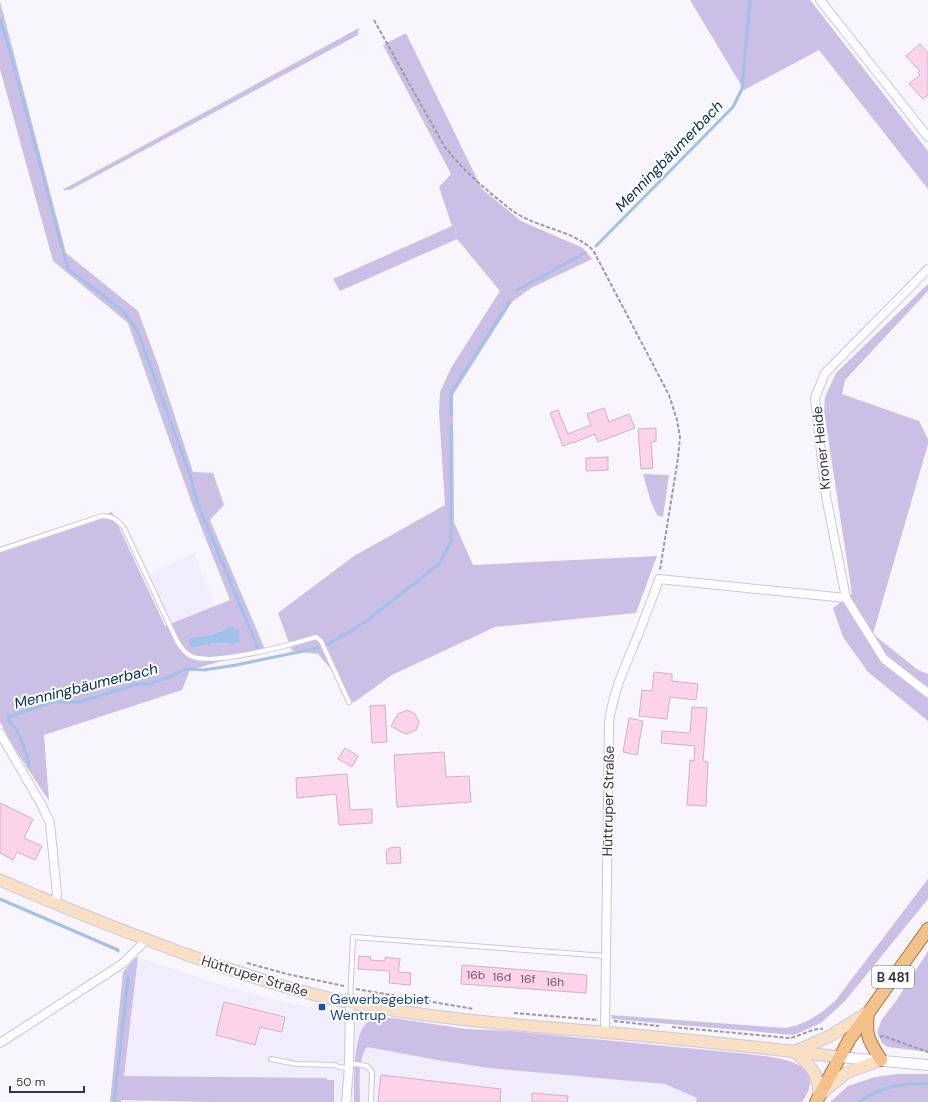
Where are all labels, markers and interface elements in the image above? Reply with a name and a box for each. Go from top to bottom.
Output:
water label: Menningbäumerbach [611,96,728,216]
street label: Kroner Heide [808,405,834,491]
water label: Menningbäumerbach [12,658,160,714]
street label: Hüttruper Straße [598,745,618,857]
street label: Hüttruper Straße [199,951,311,1001]
road number: B 481 [872,966,914,988]
house number: 16b [467,967,485,983]
house number: 16d [493,969,511,985]
house number: 16f [520,971,536,987]
house number: 16h [546,974,564,990]
place label: Gewerbegebiet Wentrup [330,990,429,1024]
marker: Gewerbegebiet Wentrup [317,1002,327,1012]
scale bar [10,1068,84,1094]
text: 50 m [16,1074,45,1090]

